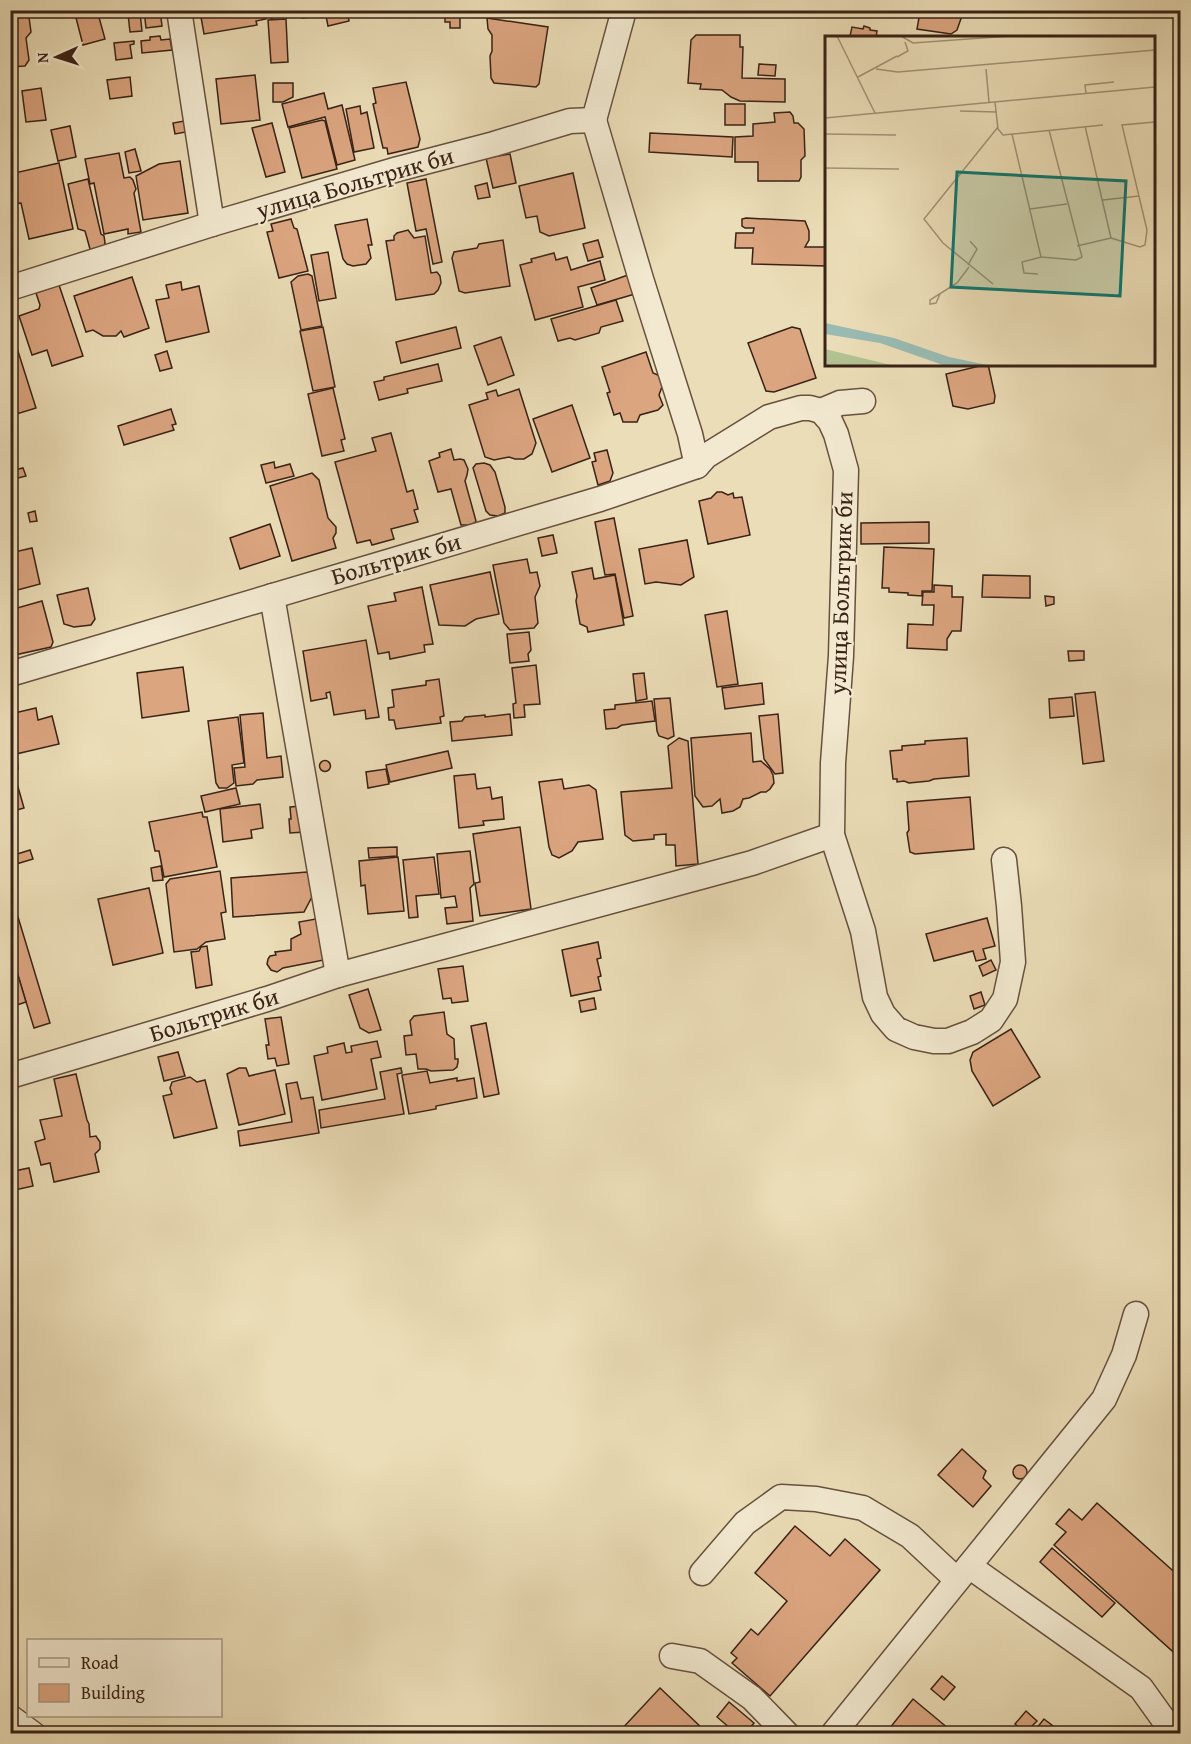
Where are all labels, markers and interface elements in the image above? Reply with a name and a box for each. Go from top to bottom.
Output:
north arrow [27,27,87,87]
inset map [825,36,1155,366]
text: N [30,52,54,64]
street label: улица Больтрик би [251,138,458,228]
street label: улица Больтрик би [819,491,862,696]
street label: Больтрик би [327,523,465,594]
street label: Больтрик би [145,978,283,1051]
legend [27,1639,222,1717]
text: Road [81,1649,119,1676]
text: Building [81,1679,145,1706]

